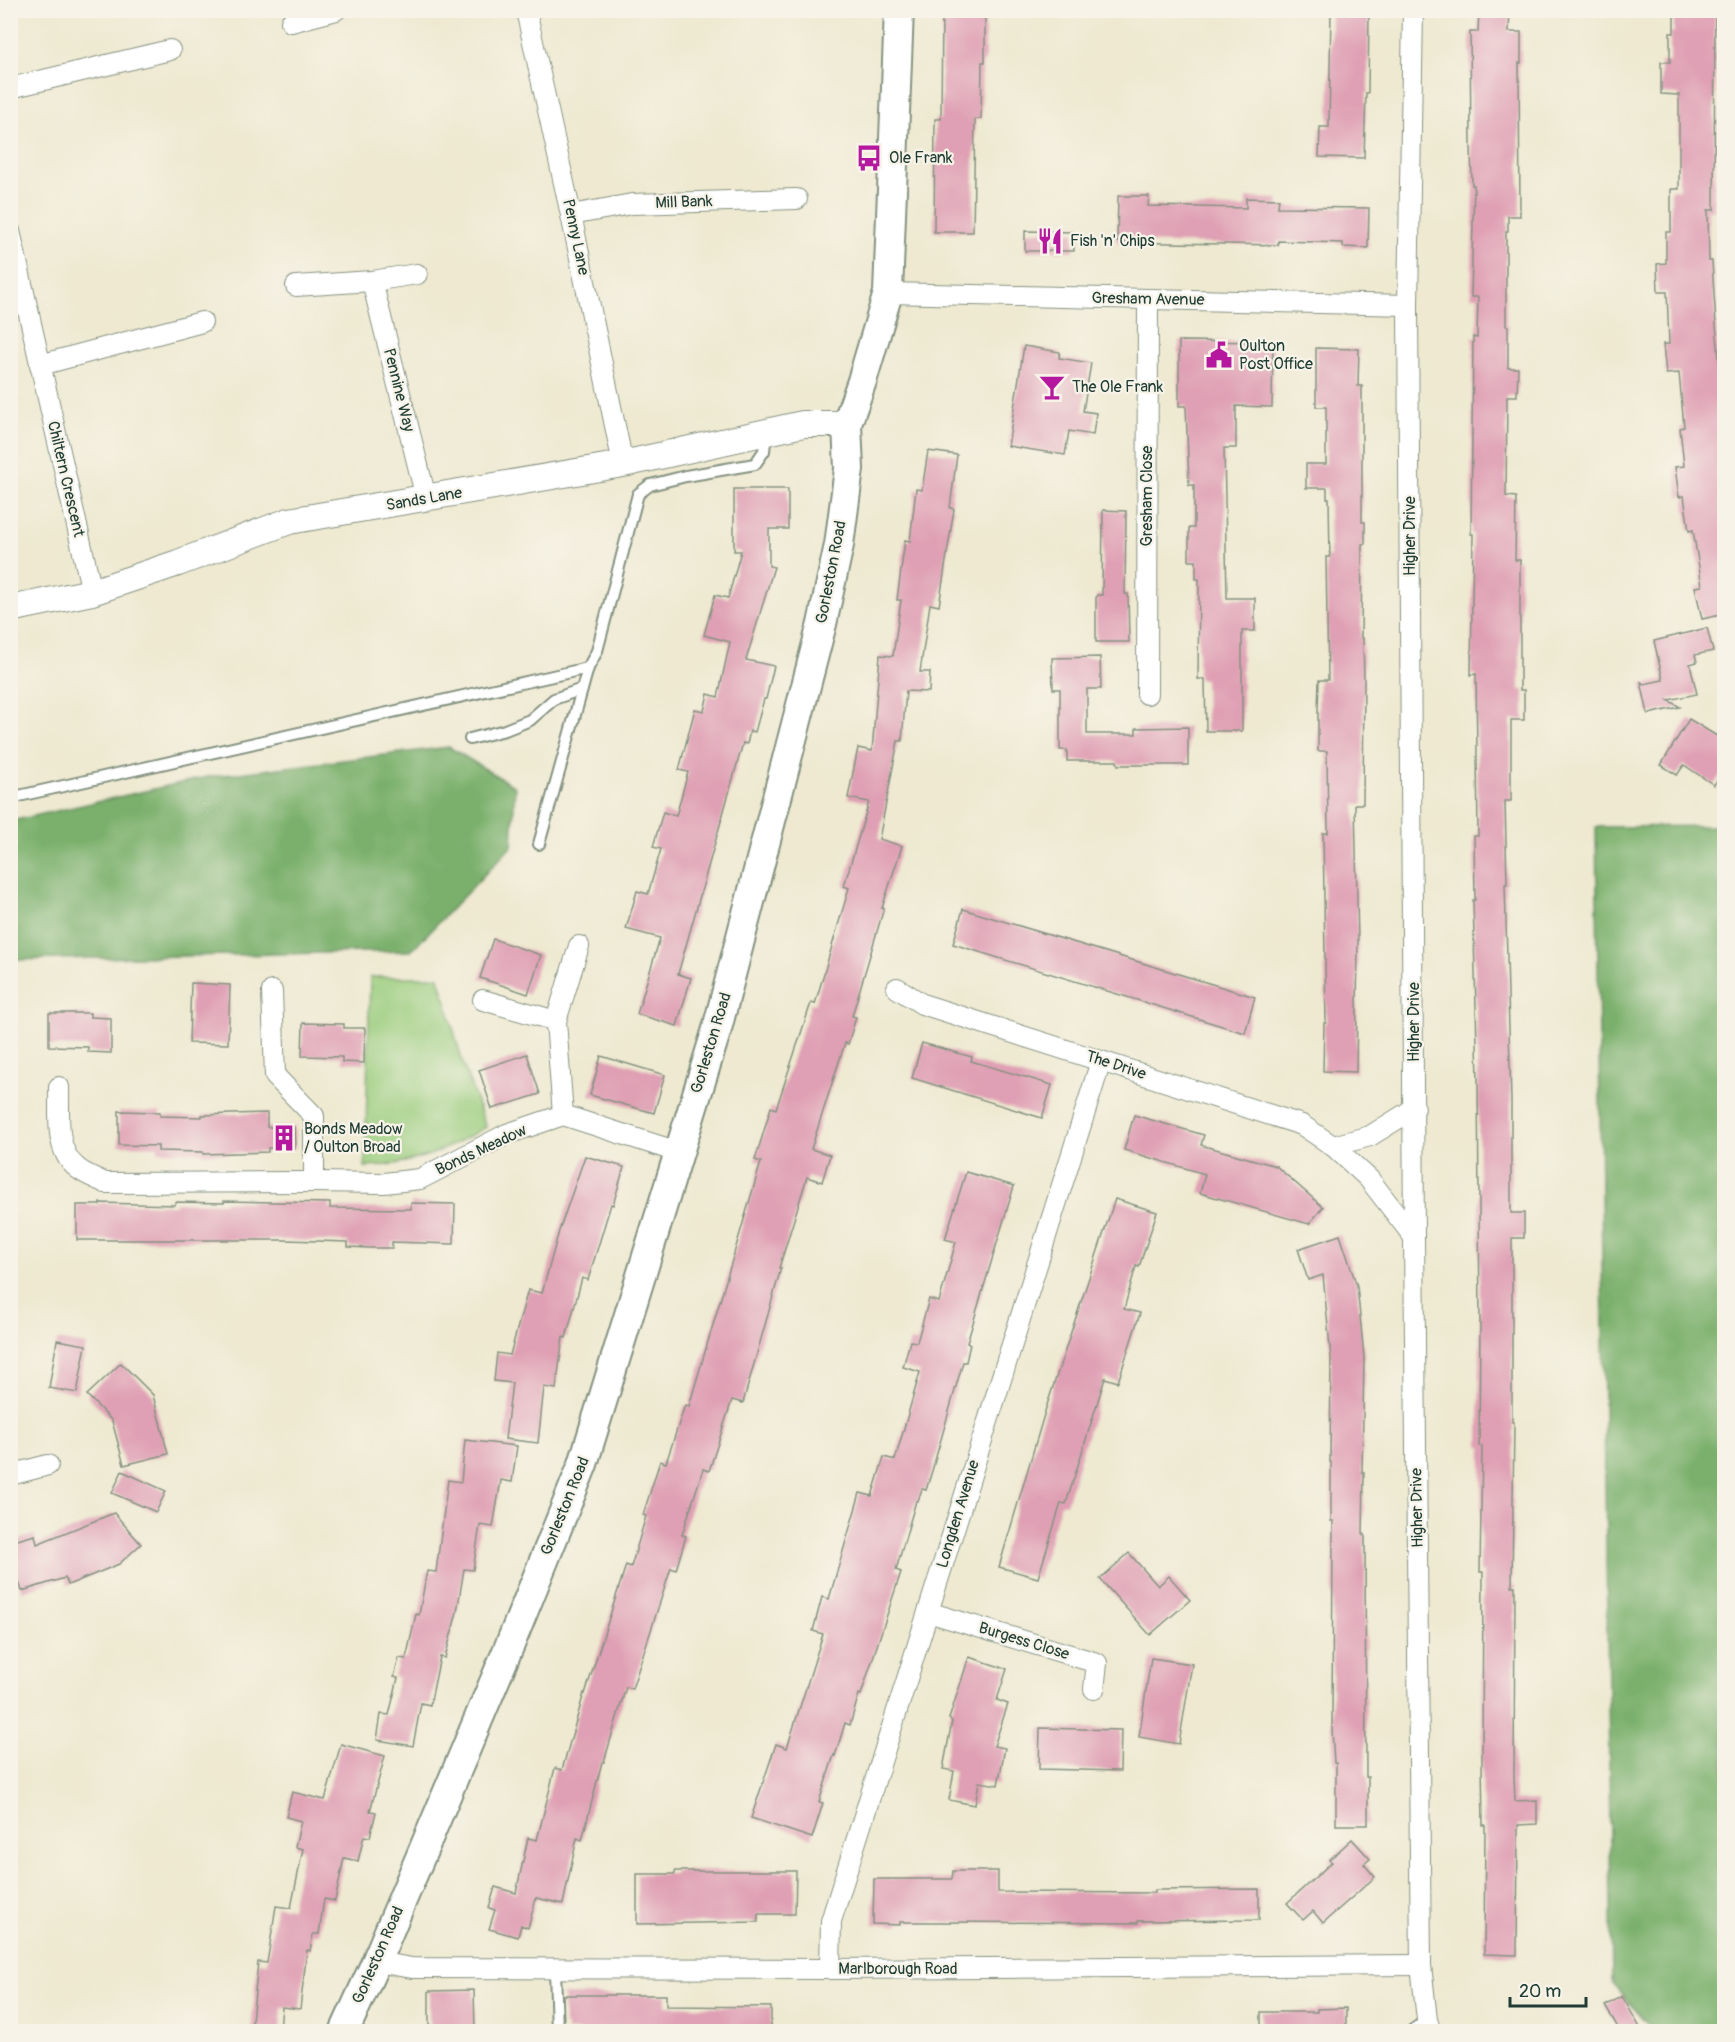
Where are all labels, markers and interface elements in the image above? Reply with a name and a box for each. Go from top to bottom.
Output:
bus stop icon: Ole Frank [854,143,884,173]
place label: Ole Frank [889,148,953,168]
street label: Mill Bank [655,191,713,213]
street label: Penny Lane [558,197,594,277]
restaurant icon: Fish 'n' Chips [1035,226,1065,256]
place label: Fish 'n' Chips [1070,231,1155,251]
street label: Gresham Avenue [1091,288,1205,310]
place label: Oulton Post Office [1239,336,1313,374]
public building icon: Oulton Post Office [1204,340,1234,370]
street label: Pennine Way [379,346,419,434]
bar icon: The Ole Frank [1037,372,1067,402]
place label: The Ole Frank [1072,377,1163,397]
street label: Chiltern Crescent [43,419,89,539]
street label: Gresham Close [1137,445,1157,546]
street label: Sands Lane [384,482,464,516]
street label: Higher Drive [1400,496,1420,576]
street label: Gorleston Road [811,519,851,625]
street label: Higher Drive [1404,982,1424,1062]
street label: Gorleston Road [686,990,736,1096]
street label: The Drive [1083,1046,1149,1084]
place label: Bonds Meadow / Oulton Broad [304,1119,403,1157]
street label: Bonds Meadow [432,1120,530,1180]
building icon: Bonds Meadow / Oulton Broad [269,1123,299,1153]
street label: Gorleston Road [536,1454,594,1558]
street label: Longden Avenue [932,1457,984,1570]
street label: Higher Drive [1406,1468,1428,1548]
street label: Burgess Close [976,1618,1072,1664]
street label: Gorleston Road [348,1903,408,2007]
street label: Marlborough Road [838,1959,958,1979]
scale bar [1510,1970,1586,2008]
text: 20 m [1519,1980,1561,2003]

